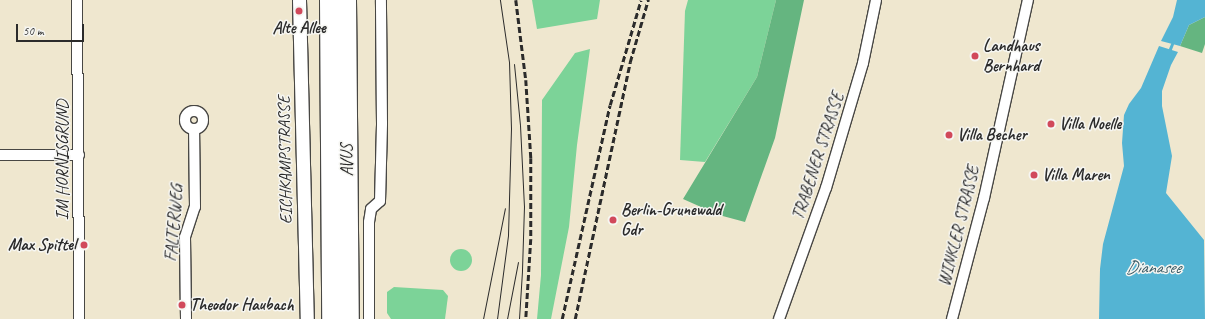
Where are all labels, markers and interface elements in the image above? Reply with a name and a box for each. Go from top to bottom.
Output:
marker: Alte Allee [294,6,304,16]
scale bar [18,16,86,42]
place label: Alte Allee [272,18,326,38]
text: 50 m [23,23,43,39]
place label: Landhaus Bernhard [983,36,1040,76]
marker: Landhaus Bernhard [970,51,980,61]
street label: TRABENER STRASSE [788,90,848,222]
street label: EICHKAMPSTRASSE [274,96,296,224]
street label: IM HORNISGRUND [53,100,73,220]
place label: Villa Noelle [1059,114,1122,134]
marker: Villa Noelle [1046,119,1056,129]
place label: Villa Becher [957,125,1026,145]
marker: Villa Becher [944,130,954,140]
street label: AVUS [337,144,357,176]
street label: WINKLER STRASSE [934,164,984,288]
place label: Villa Maren [1042,165,1110,185]
marker: Villa Maren [1029,170,1039,180]
street label: FALTERWEG [160,184,188,262]
place label: Berlin-Grunewald Gdr [621,200,721,240]
marker: Berlin-Grunewald Gdr [608,215,618,225]
place label: Max Spittel [8,235,76,255]
marker: Max Spittel [79,240,89,250]
water label: Dianasee [1126,256,1180,278]
place label: Theodor Haubach [190,295,294,315]
marker: Theodor Haubach [177,300,187,310]

